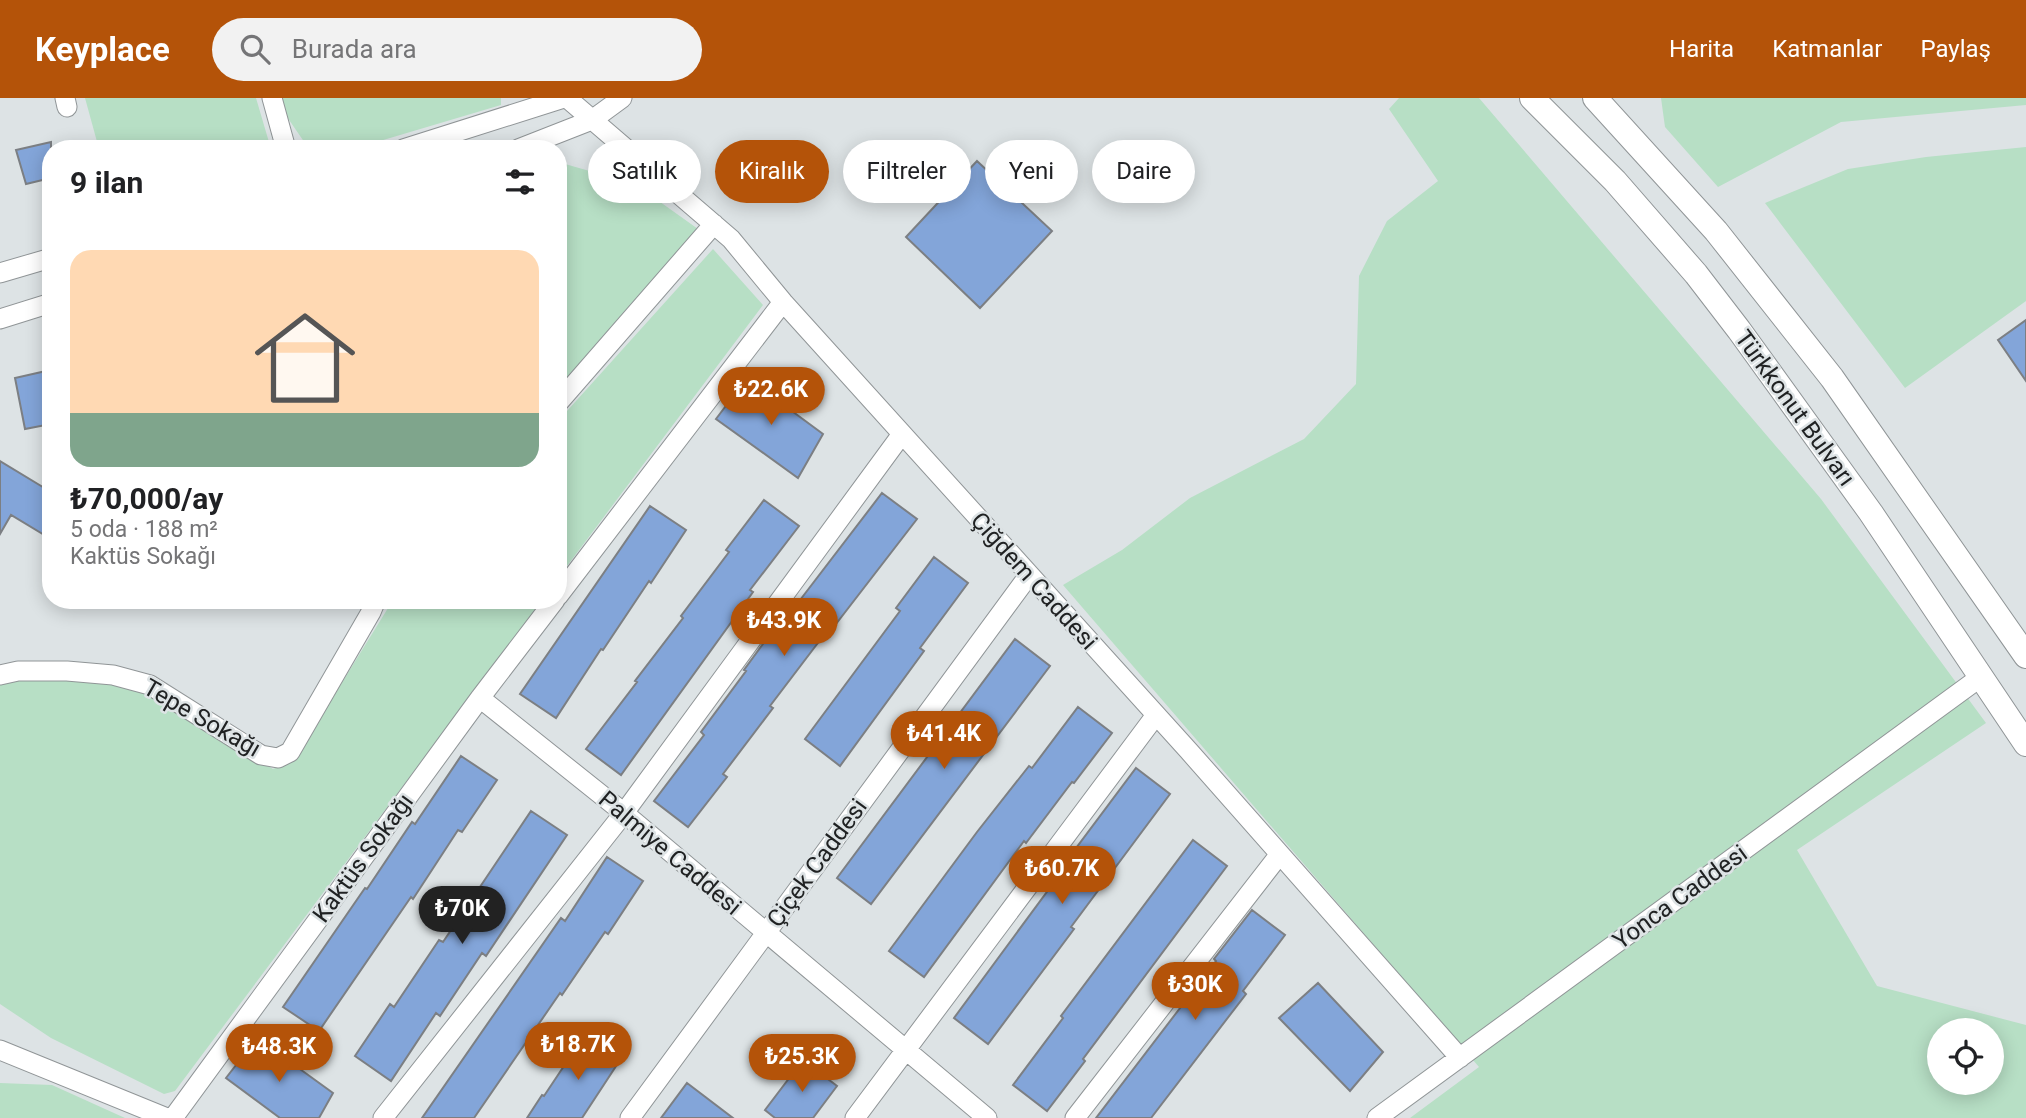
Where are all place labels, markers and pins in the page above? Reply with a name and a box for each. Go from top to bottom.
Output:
pin: ₺22.6K [714,368,828,427]
pin: ₺43.9K [727,598,841,658]
pin: ₺41.4K [887,712,1001,771]
pin: ₺60.7K [1005,846,1119,906]
pin: ₺70K [421,886,503,946]
pin: ₺30K [1154,962,1236,1022]
pin: ₺18.7K [521,1023,635,1082]
pin: ₺48.3K [222,1024,336,1084]
pin: ₺25.3K [745,1034,859,1094]

